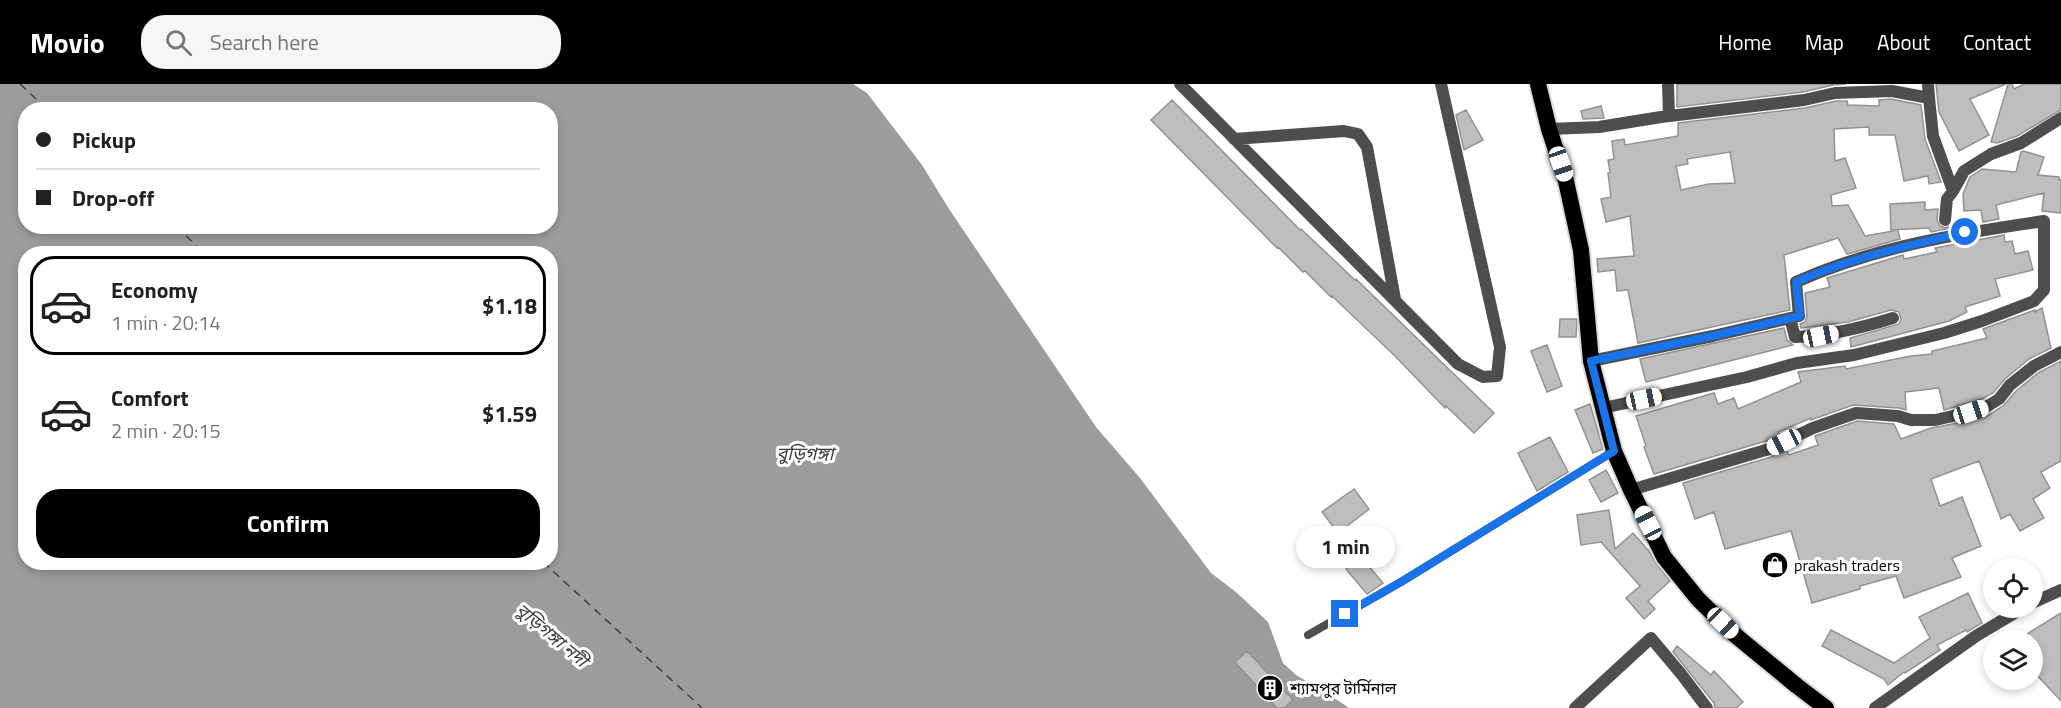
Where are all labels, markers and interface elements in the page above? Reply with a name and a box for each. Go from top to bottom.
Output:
search box [141,15,561,69]
text: Movio [30,21,105,64]
text: Search here [210,25,319,59]
icon: search [162,26,195,59]
text: Home [1718,26,1772,58]
text: Map [1805,26,1844,58]
text: About [1877,26,1930,58]
text: Contact [1963,26,2031,58]
text: Pickup [72,123,136,157]
car [1547,144,1575,184]
text: Drop-off [72,181,154,215]
route start [1951,218,1978,245]
text: Economy [111,273,198,307]
icon: car [39,279,93,333]
text: $1.18 [482,289,537,323]
text: 1 min · 20:14 [111,307,221,338]
car [1802,323,1840,349]
text: Comfort [111,381,189,415]
car [1625,386,1663,412]
icon: car [39,387,93,441]
text: $1.59 [482,397,537,431]
car [1951,398,1991,426]
text: 2 min · 20:15 [111,415,221,446]
car [1764,426,1804,458]
water label: বুড়িগঙ্গা [776,440,837,467]
button: Confirm [36,489,540,558]
car [1632,503,1664,543]
callout: 1 min [1296,527,1394,569]
text: 1 min [1321,531,1370,562]
shop icon: prakash traders [1760,550,1790,580]
place label: prakash traders [1794,553,1900,577]
map controls [1983,558,2043,690]
button: locate [1983,558,2043,618]
water label: বুড়িগঙ্গা নদী [510,597,596,675]
route end [1331,600,1358,627]
car [1704,604,1742,642]
button: layers [1983,630,2043,690]
building icon: শ্যামপুর টার্মিনাল [1255,673,1285,703]
place label: শ্যামপুর টার্মিনাল [1289,676,1397,700]

